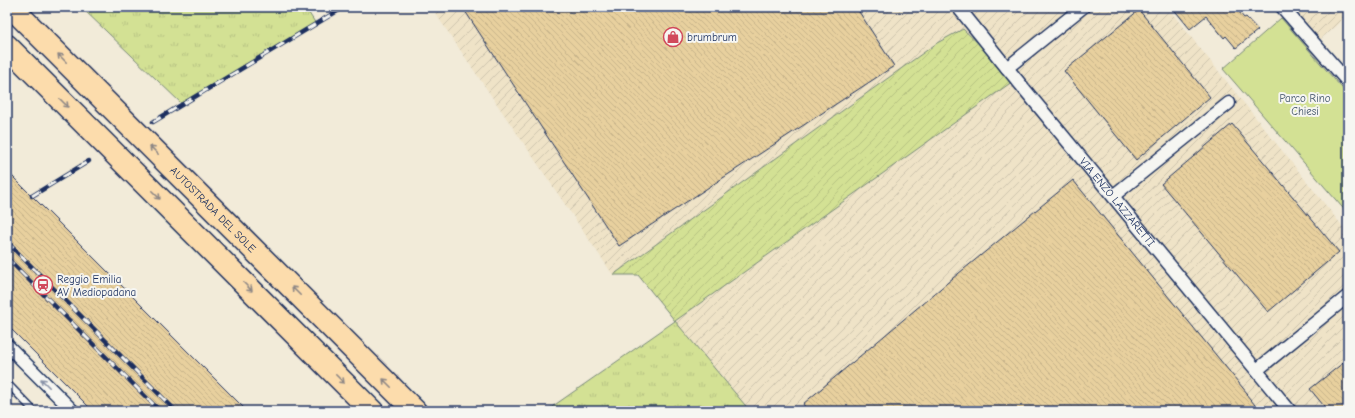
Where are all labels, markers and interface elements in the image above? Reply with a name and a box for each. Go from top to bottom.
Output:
shop icon: brumbrum [662,26,684,48]
place label: brumbrum [687,31,737,44]
one-way arrow [57,53,67,63]
park label: Parco Rino Chiesi [1279,92,1331,118]
one-way arrow [59,98,69,108]
one-way arrow [149,145,159,155]
street label: VIA ENZO LAZZARETTI [1077,155,1158,249]
street label: AUTOSTRADA DEL SOLE [168,164,259,255]
one-way arrow [151,190,161,200]
place label: Reggio Emilia AV Mediopadana [57,273,136,299]
station icon: Reggio Emilia AV Mediopadana [32,274,54,296]
one-way arrow [243,282,253,292]
one-way arrow [291,287,301,297]
one-way arrow [335,374,345,384]
one-way arrow [383,378,392,388]
one-way arrow [40,379,50,388]

